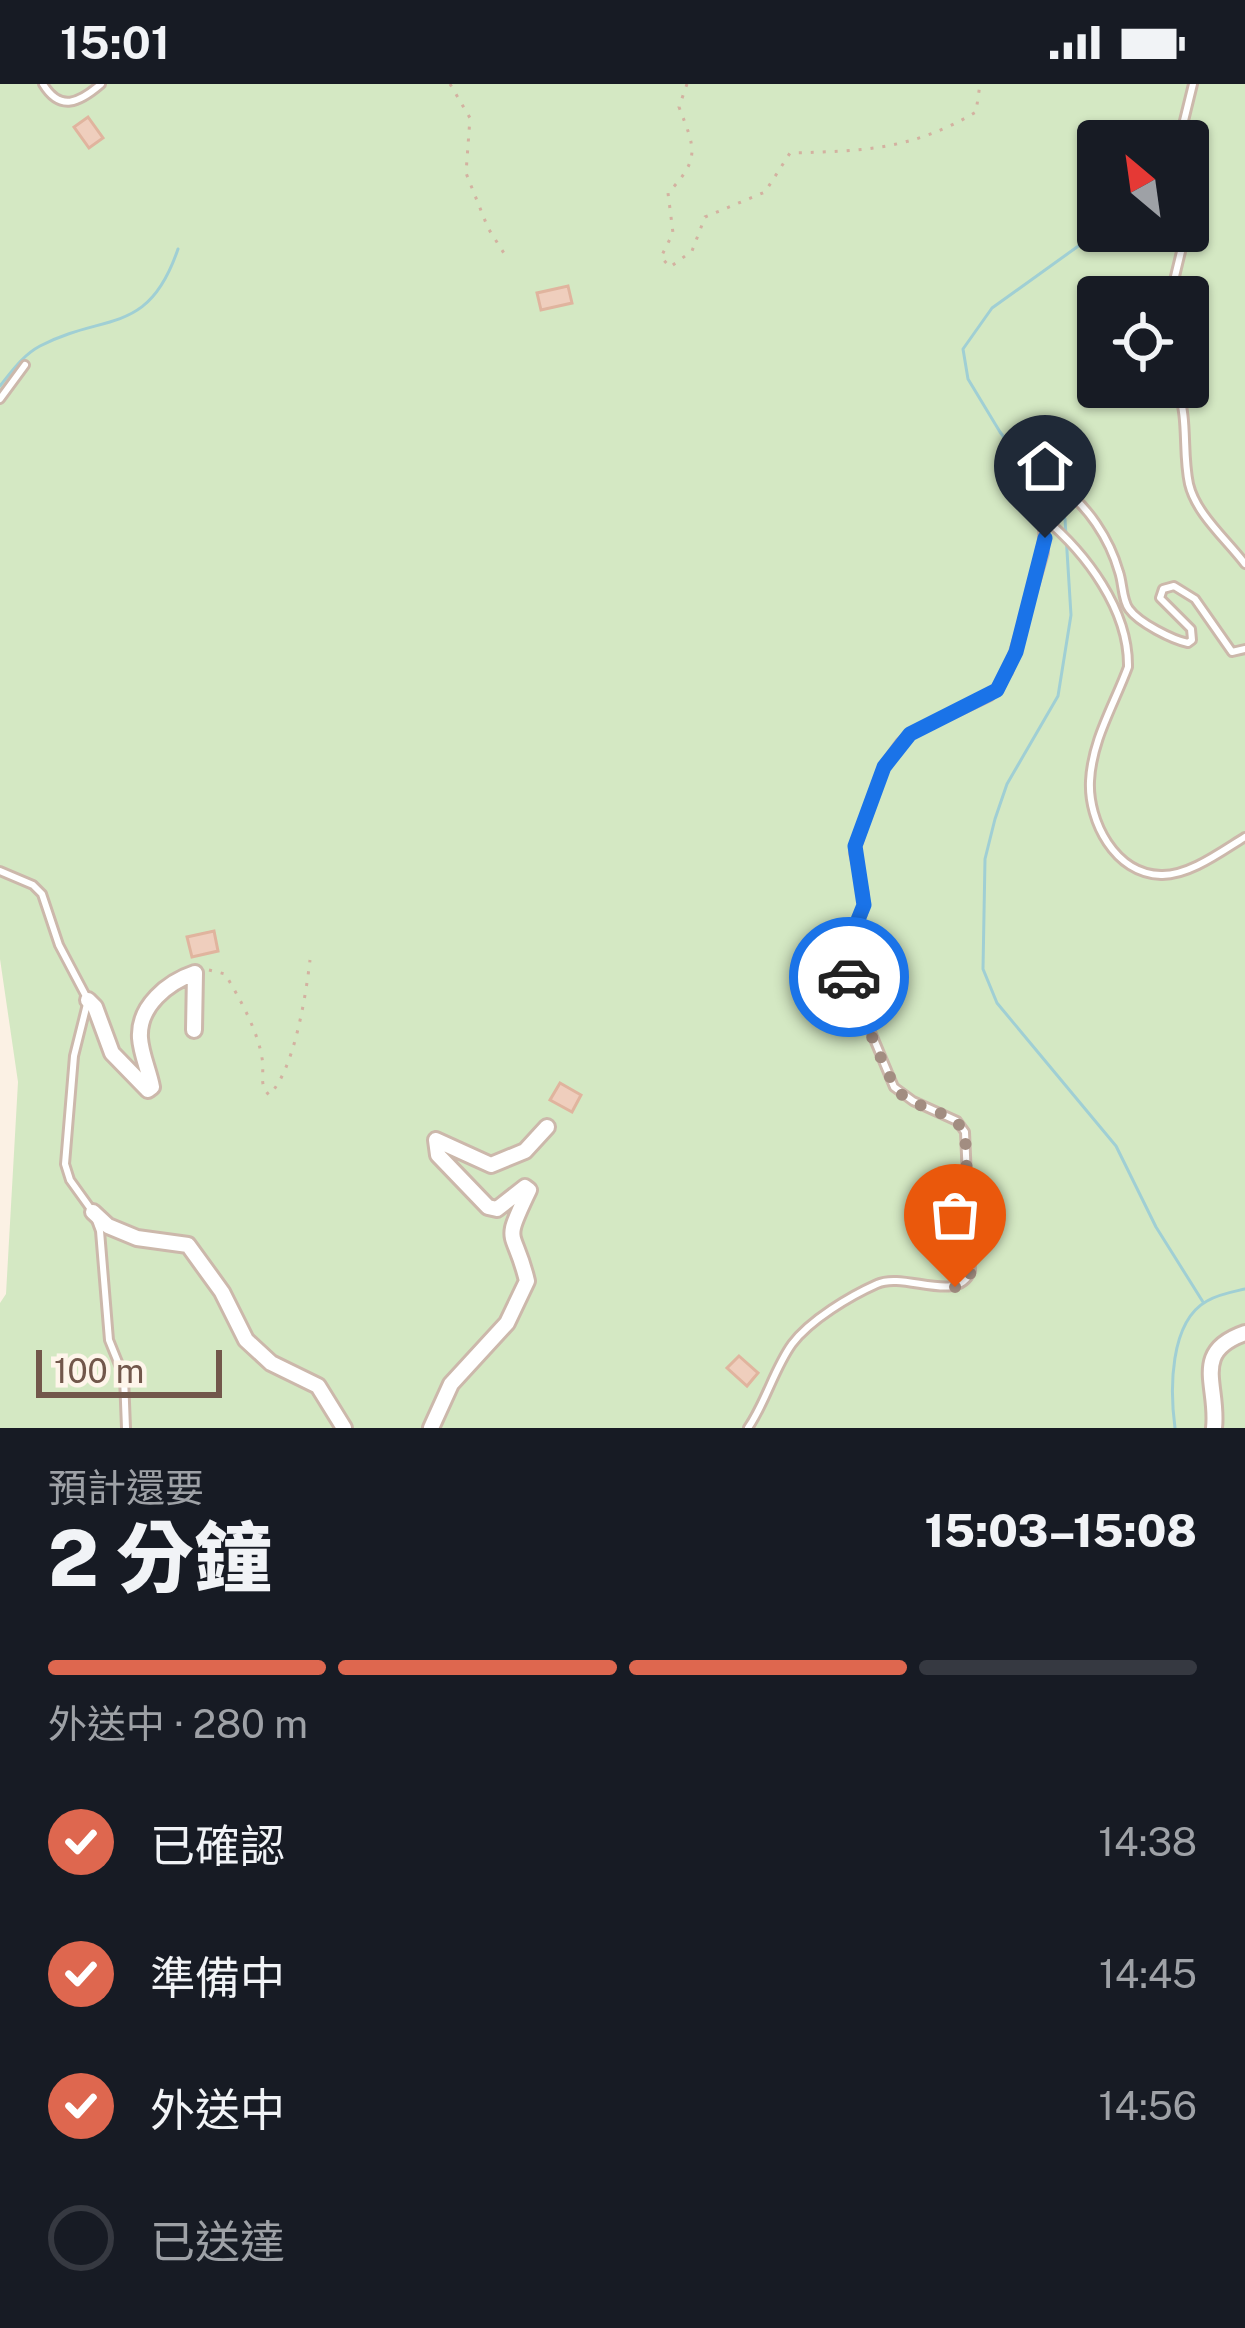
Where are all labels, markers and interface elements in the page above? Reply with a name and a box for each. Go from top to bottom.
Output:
text: 15:01 [60,16,170,69]
north arrow [1077,120,1209,252]
map controls [1077,120,1209,408]
button: locate [1077,276,1209,408]
pin [994,415,1096,538]
icon: home [1012,433,1078,499]
courier [789,917,909,1037]
icon: car [816,944,882,1010]
pin [904,1164,1006,1287]
icon: bag [922,1182,988,1248]
scale bar [36,1344,222,1397]
text: 100 m [54,1352,144,1390]
text: 預計還要 [48,1465,204,1511]
text: 15:03–15:08 [924,1504,1197,1557]
text: 2 分鐘 [48,1512,272,1604]
text: 外送中 · 280 m [48,1701,308,1747]
icon: check [48,1809,114,1875]
text: 已確認 [150,1819,285,1872]
text: 14:38 [1098,1819,1197,1865]
icon: check [48,1941,114,2007]
text: 準備中 [150,1951,285,2004]
text: 14:45 [1099,1951,1197,1997]
icon: check [48,2073,114,2139]
text: 外送中 [150,2083,285,2136]
text: 14:56 [1099,2083,1197,2129]
text: 已送達 [150,2215,285,2268]

